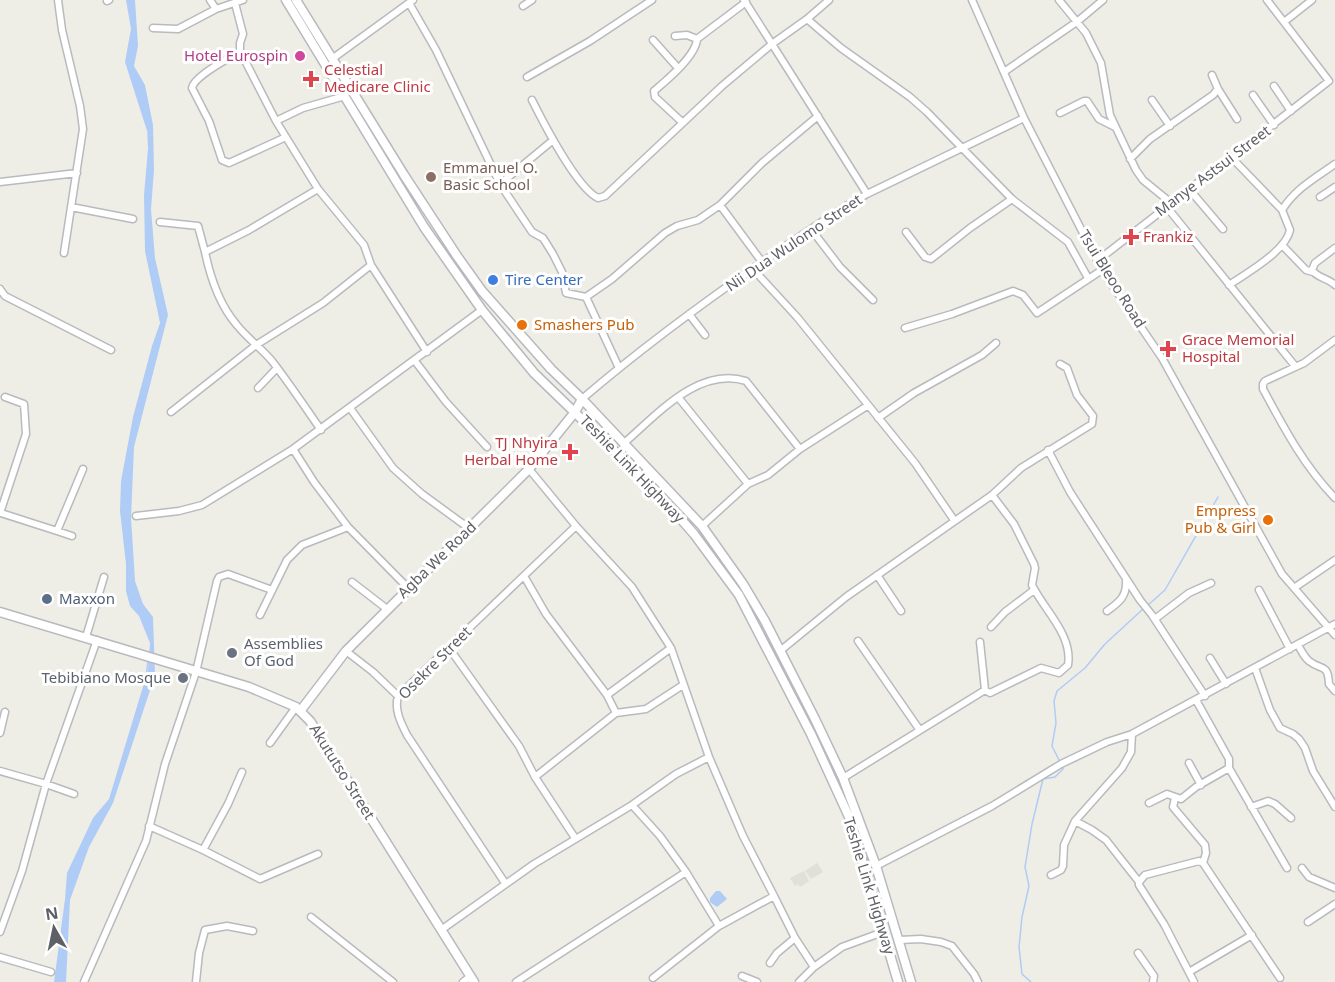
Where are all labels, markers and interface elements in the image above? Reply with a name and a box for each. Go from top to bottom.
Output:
place label: Hotel Eurospin [184,45,288,65]
marker: Hotel Eurospin [293,49,307,63]
place label: Celestial Medicare Clinic [324,59,431,96]
marker: Celestial Medicare Clinic [302,70,320,88]
street label: Manye Astsui Street [1151,120,1275,220]
place label: Emmanuel O. Basic School [443,157,538,194]
marker: Emmanuel O. Basic School [424,170,438,184]
street label: Nii Dua Wulomo Street [721,189,866,295]
street label: Tsui Bleoo Road [1075,226,1151,331]
place label: Frankiz [1143,226,1193,246]
marker: Frankiz [1124,230,1138,244]
place label: Tire Center [505,269,583,289]
marker: Tire Center [486,273,500,287]
place label: Smashers Pub [534,314,634,334]
marker: Smashers Pub [515,318,529,332]
place label: Grace Memorial Hospital [1182,329,1294,366]
marker: Grace Memorial Hospital [1159,340,1177,358]
street label: Teshie Link Highway [576,410,690,527]
place label: TJ Nhyira Herbal Home [464,432,558,469]
marker: TJ Nhyira Herbal Home [563,445,577,459]
place label: Empress Pub & Girl [1185,500,1256,537]
marker: Empress Pub & Girl [1261,513,1275,527]
street label: Agba We Road [393,517,480,602]
place label: Maxxon [59,588,115,608]
marker: Maxxon [40,592,54,606]
street label: Osekre Street [393,621,476,703]
place label: Assemblies Of God [244,633,323,670]
marker: Assemblies Of God [225,646,239,660]
place label: Tebibiano Mosque [42,667,171,687]
marker: Tebibiano Mosque [176,671,190,685]
street label: Akututso Street [305,720,381,823]
street label: Teshie Link Highway [840,815,900,957]
north arrow [24,898,84,958]
text: N [44,901,60,925]

